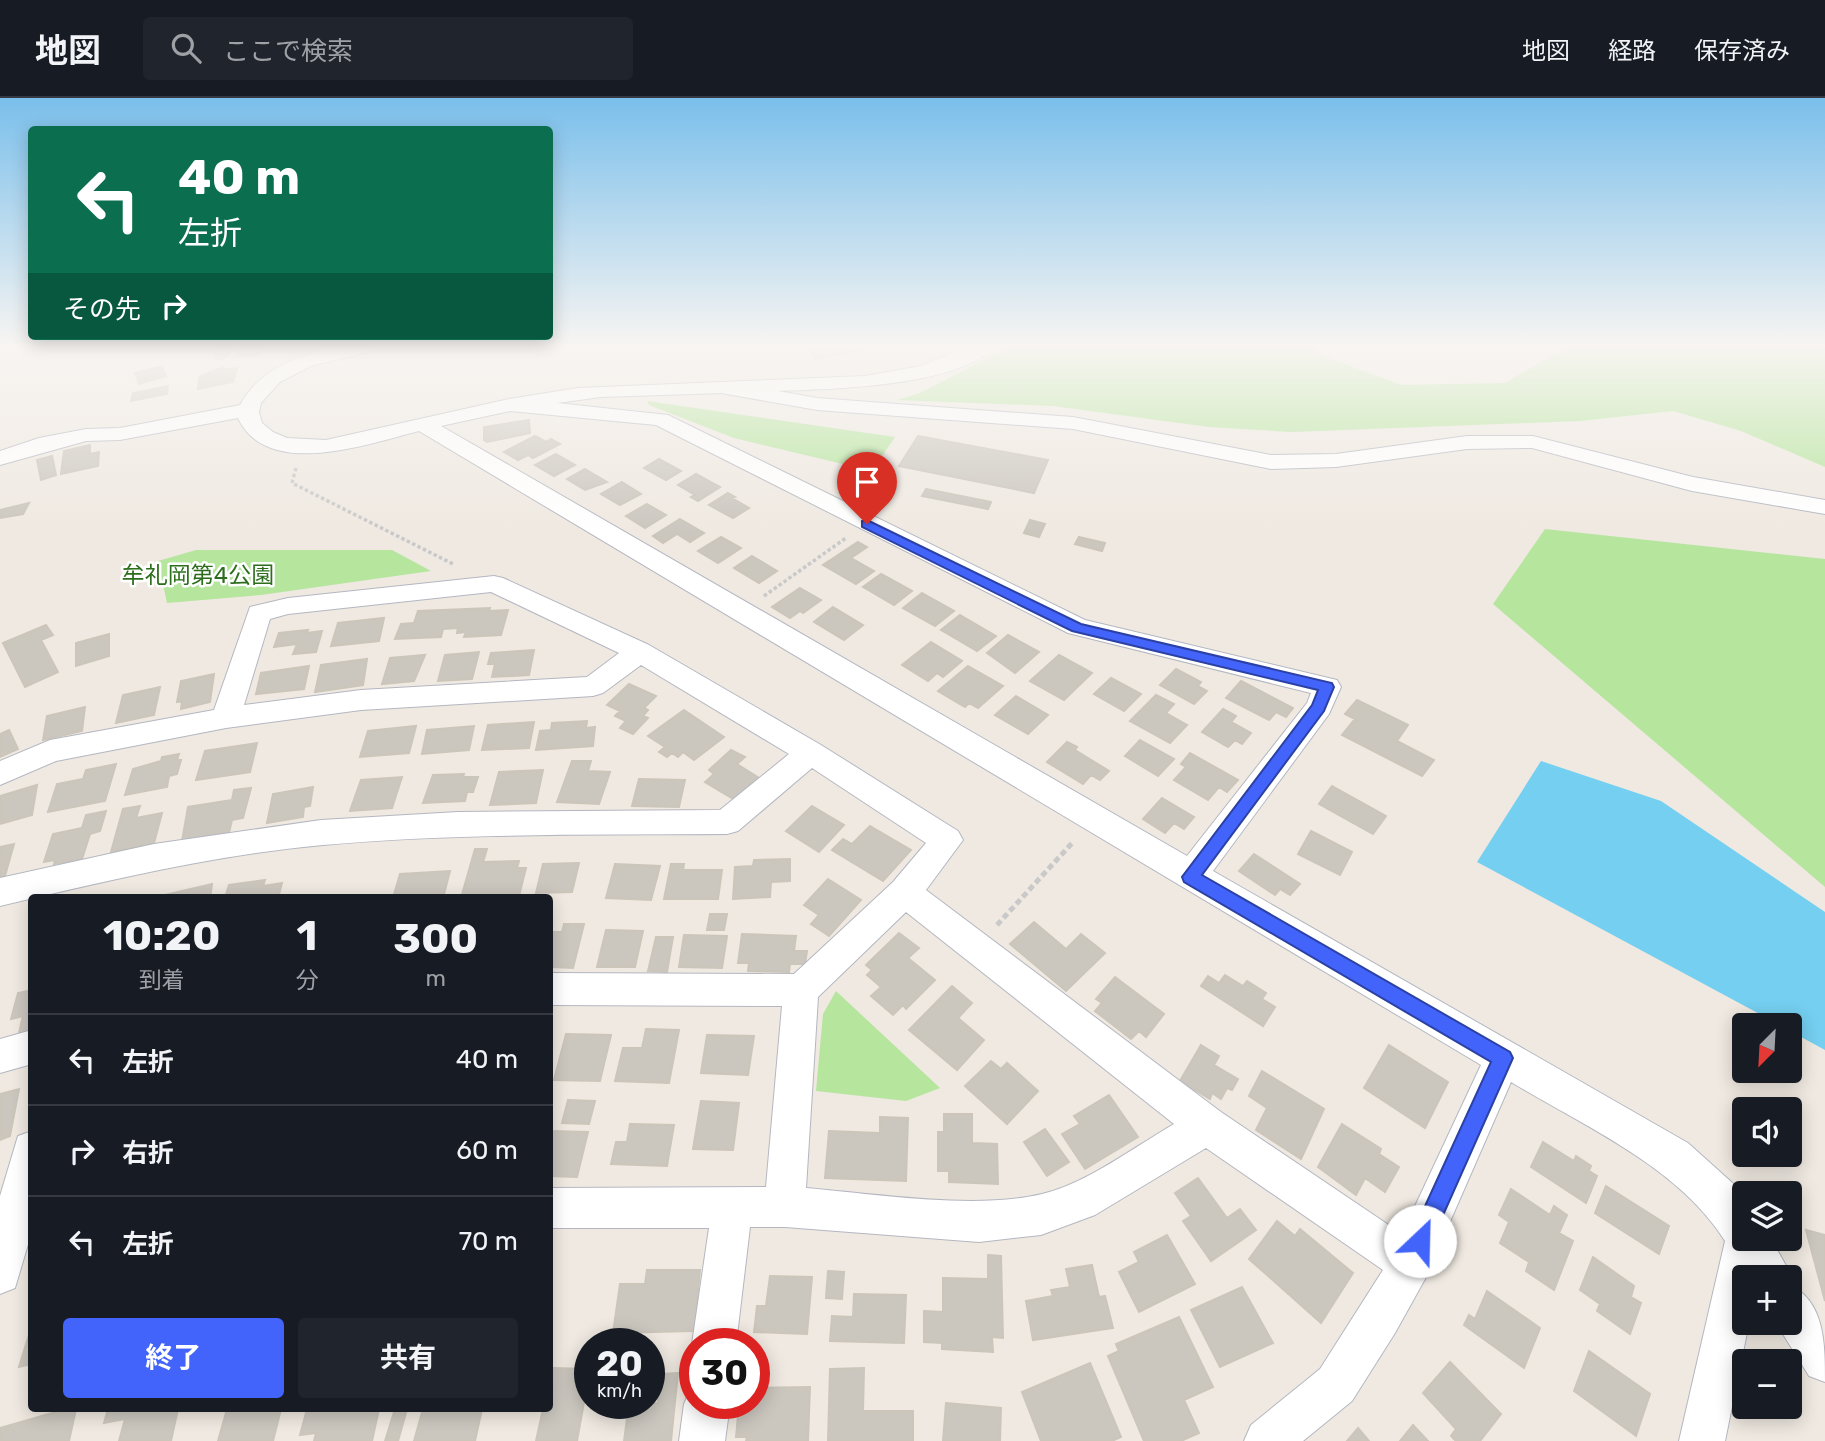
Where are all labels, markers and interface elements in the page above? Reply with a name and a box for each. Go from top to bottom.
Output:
search box [143,17,633,80]
icon: search [167,29,205,67]
text: 地図 [35,31,101,70]
text: ここで検索 [223,36,353,67]
text: 地図 [1522,37,1570,65]
text: 経路 [1608,37,1656,65]
text: 保存済み [1694,37,1790,65]
text: 40 m [178,148,300,206]
icon: left [63,154,154,245]
text: 左折 [178,214,242,252]
icon: right [155,287,193,325]
text: その先 [63,294,141,325]
pin [837,452,897,524]
icon: arrive [848,463,886,501]
park label: 牟礼岡第4公園 [122,561,274,589]
text: 10:20 [103,911,220,961]
text: 1 [296,911,317,961]
text: 300 [393,914,478,964]
text: m [425,964,446,992]
text: 到着 [139,966,185,994]
text: 分 [295,966,318,994]
north arrow [1732,1013,1802,1083]
map controls [1732,1013,1802,1419]
icon: left [63,1041,101,1079]
text: 40 m [456,1044,518,1075]
text: 左折 [122,1047,174,1078]
button: sound [1732,1097,1802,1167]
icon: right [63,1132,101,1170]
text: 60 m [456,1135,518,1166]
text: 右折 [122,1138,174,1169]
button: layers [1732,1181,1802,1251]
position arrow [1383,1204,1457,1278]
icon: left [63,1223,101,1261]
text: 70 m [459,1226,518,1257]
text: 左折 [122,1229,174,1260]
button: + [1732,1265,1802,1335]
button: 終了 [63,1318,284,1398]
button: 共有 [298,1318,518,1398]
speed limit sign: 30 [679,1328,770,1419]
text: 20 [596,1343,643,1385]
button: − [1732,1349,1802,1419]
text: km/h [597,1380,642,1402]

